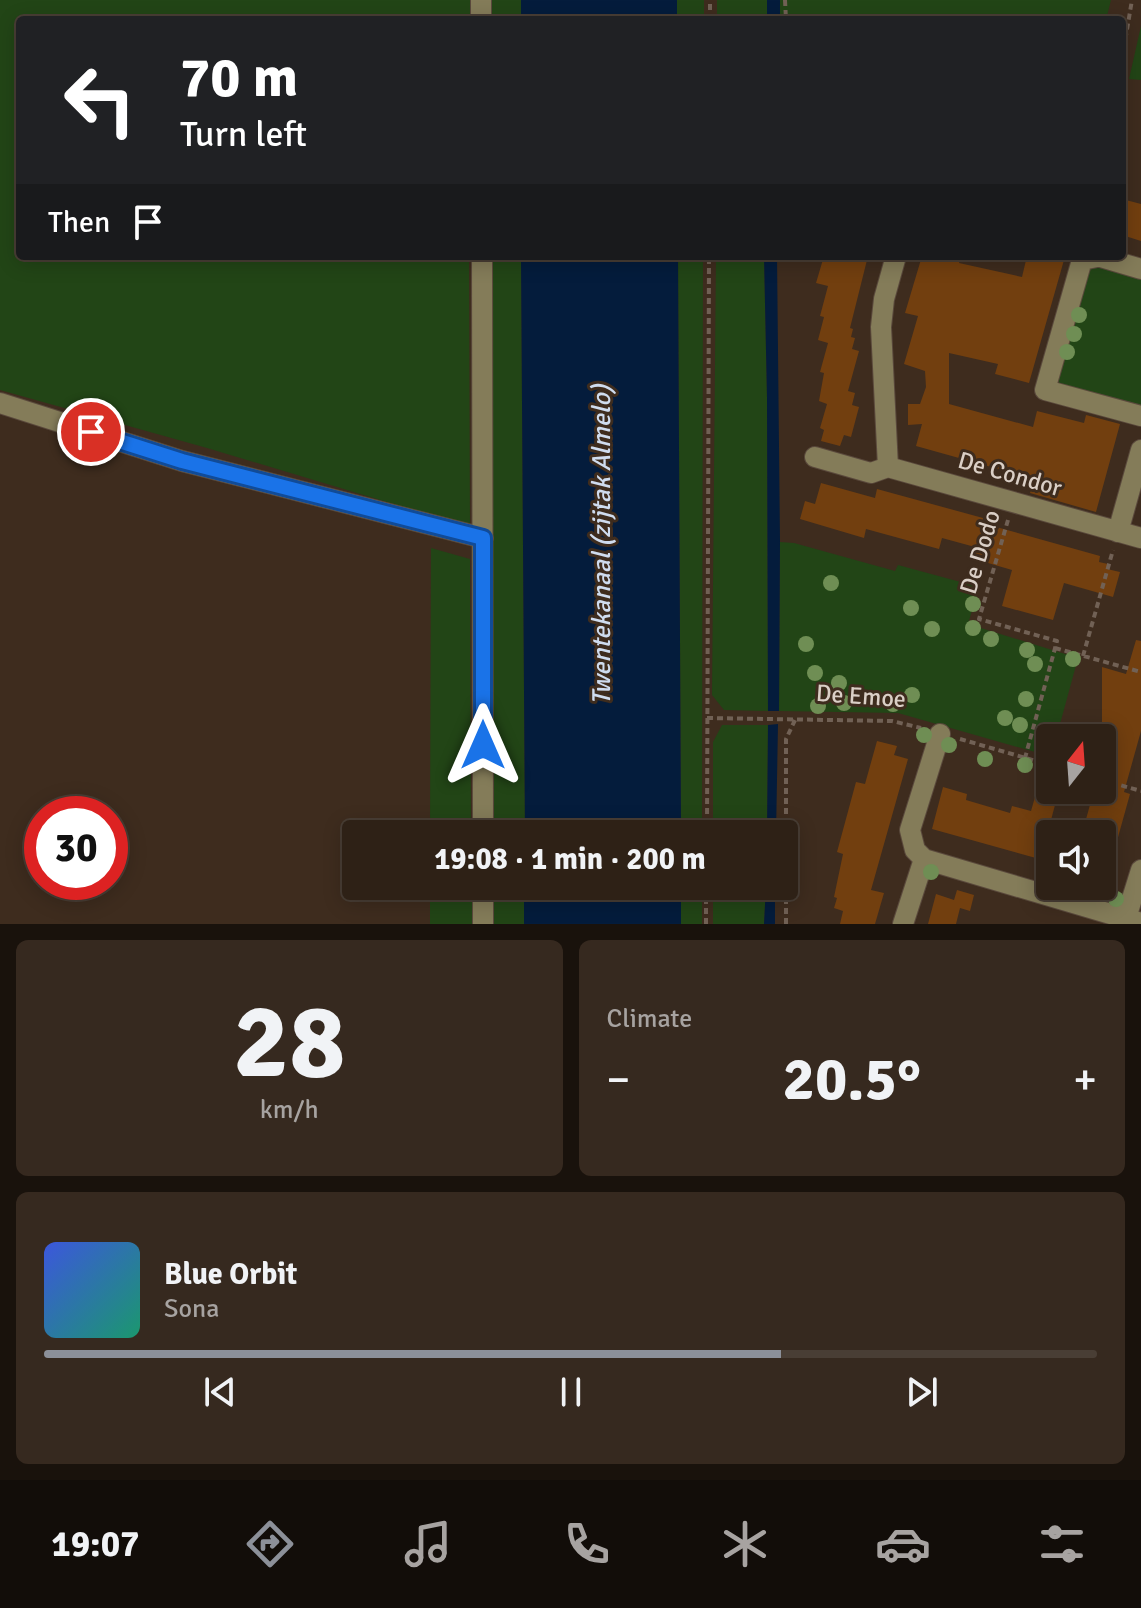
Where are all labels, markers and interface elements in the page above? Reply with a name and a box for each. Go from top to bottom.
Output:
text: 70 m [180,43,298,112]
icon: left [48,48,152,152]
text: Turn left [180,112,307,157]
icon: arrive [126,200,170,244]
text: Then [48,204,110,241]
water label: Twentekanaal (zijtak Almelo) [586,383,618,705]
pin [57,398,125,466]
icon: arrive [69,410,113,454]
street label: De Condor [955,445,1066,503]
street label: De Dodo [953,506,1007,598]
street label: De Emoe [815,678,907,714]
position arrow [441,703,525,787]
north arrow [1036,724,1116,804]
map controls [1036,724,1116,900]
speed limit sign: 30 [24,796,128,900]
button: sound [1036,820,1116,900]
text: 19:08 · 1 min · 200 m [434,841,706,878]
text: 28 [233,978,345,1106]
text: Climate [607,1003,692,1035]
text: 20.5° [783,1043,921,1117]
text: − [607,1053,630,1107]
text: + [1073,1053,1097,1107]
text: km/h [260,1094,319,1126]
text: Blue Orbit [164,1256,297,1293]
text: Sona [164,1293,219,1325]
icon: previous [198,1370,242,1414]
icon: pause [549,1370,593,1414]
icon: next [900,1370,944,1414]
icon: directions [242,1516,298,1572]
icon: music [400,1516,456,1572]
icon: phone [559,1516,615,1572]
icon: climate [717,1516,773,1572]
icon: car [875,1516,931,1572]
icon: filters [1034,1516,1090,1572]
text: 19:07 [51,1522,140,1567]

